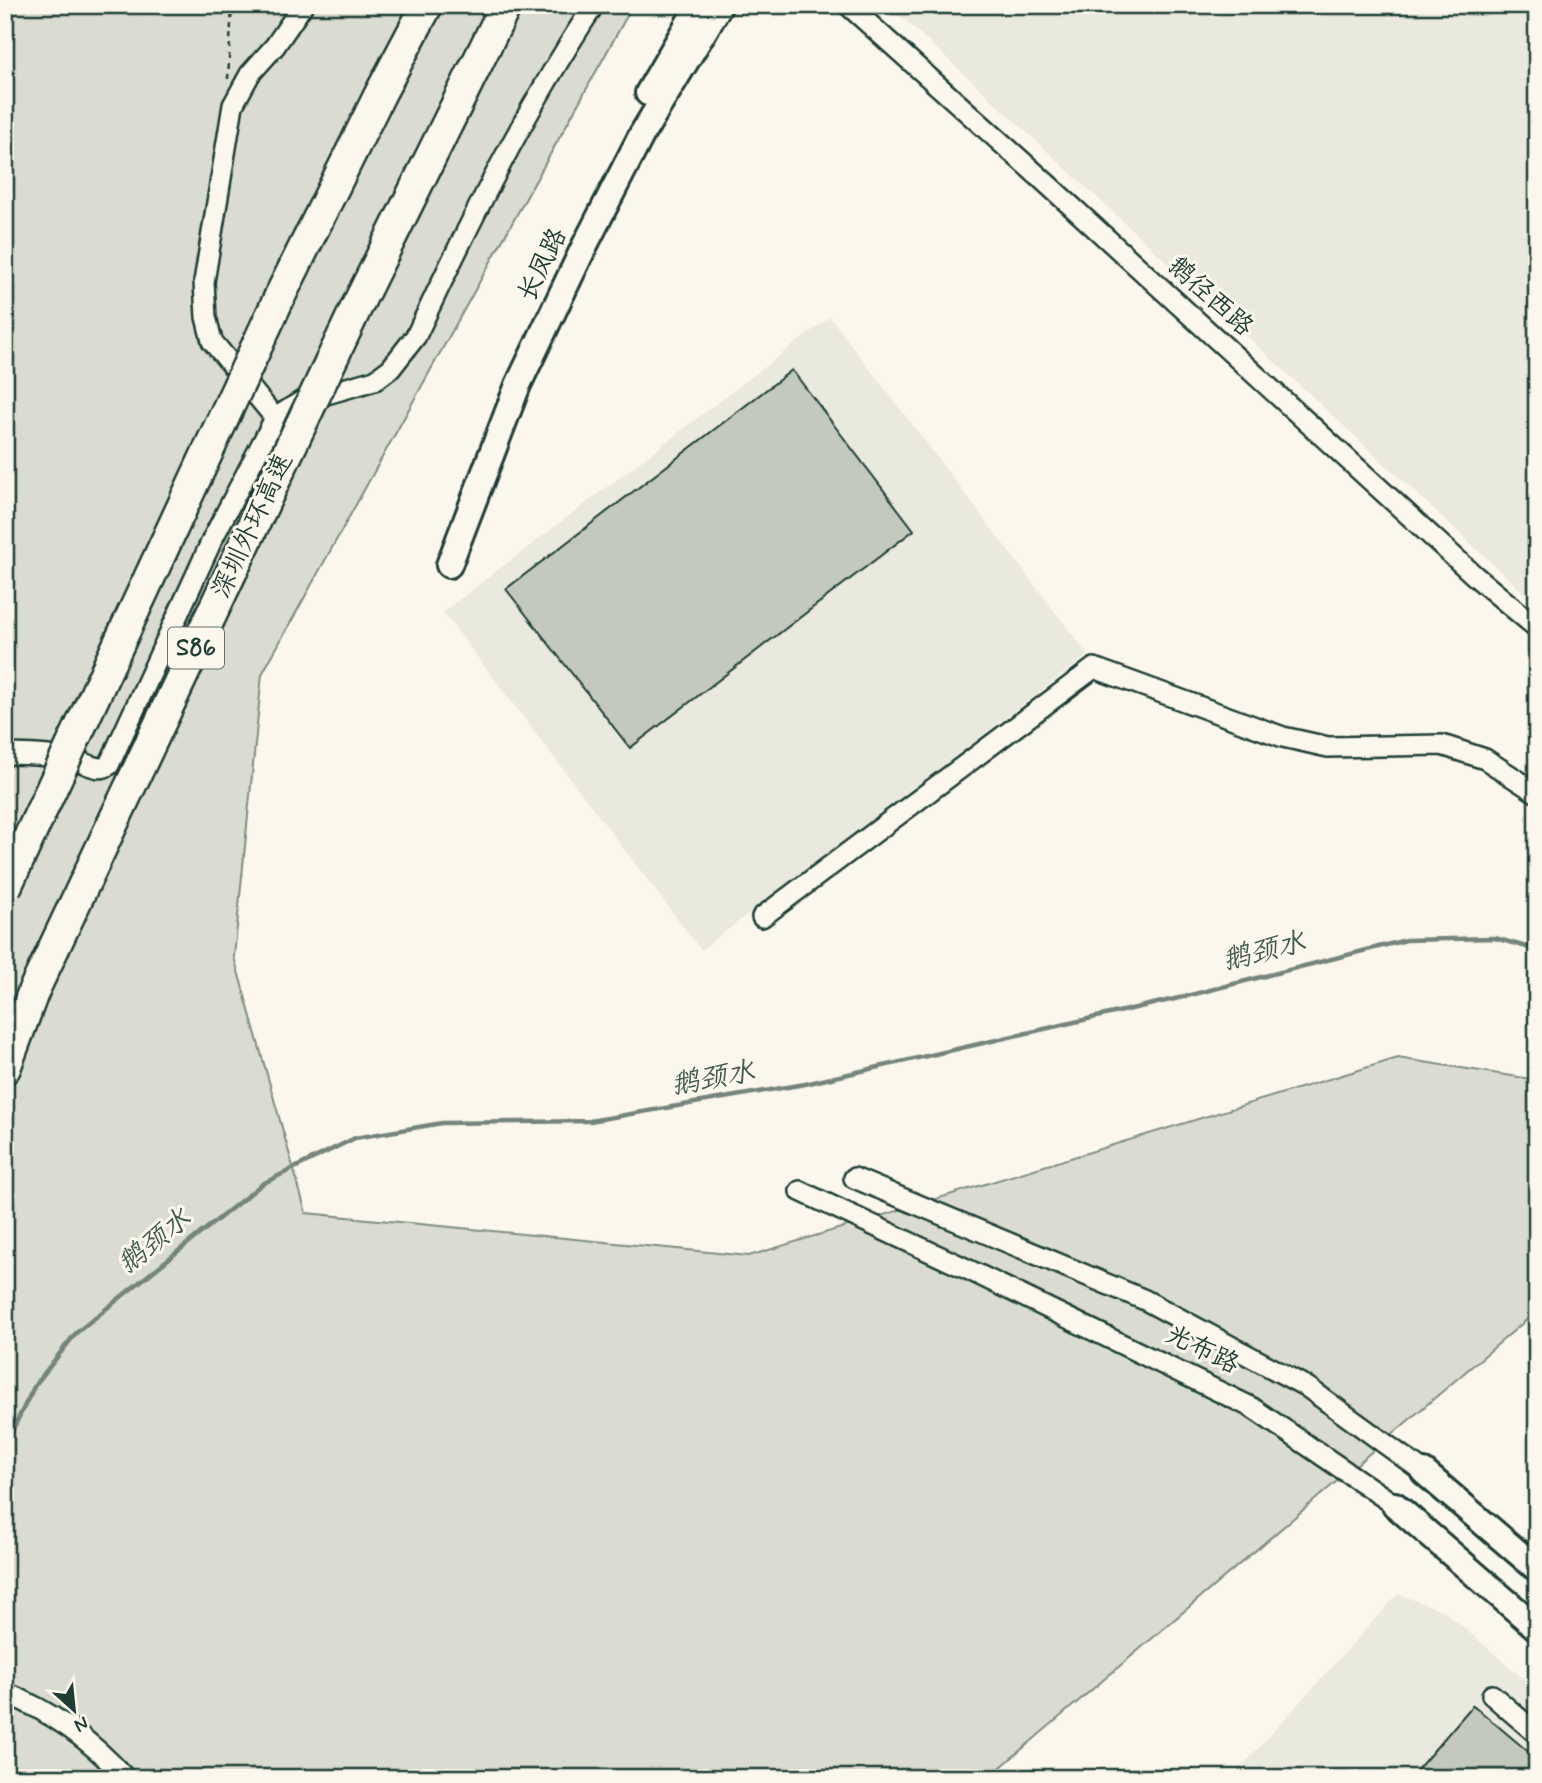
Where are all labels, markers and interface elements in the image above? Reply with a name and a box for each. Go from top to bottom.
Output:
street label: 长凤路 [511,222,575,308]
street label: 鹅径西路 [1160,250,1260,344]
street label: 深圳外环高速 [205,448,301,604]
road number: S86 [168,628,224,668]
water label: 鹅颈水 [1219,924,1310,980]
water label: 鹅颈水 [668,1053,759,1105]
water label: 鹅颈水 [111,1201,200,1283]
street label: 光布路 [1159,1318,1245,1382]
north arrow [38,1674,108,1744]
text: N [70,1710,92,1738]

